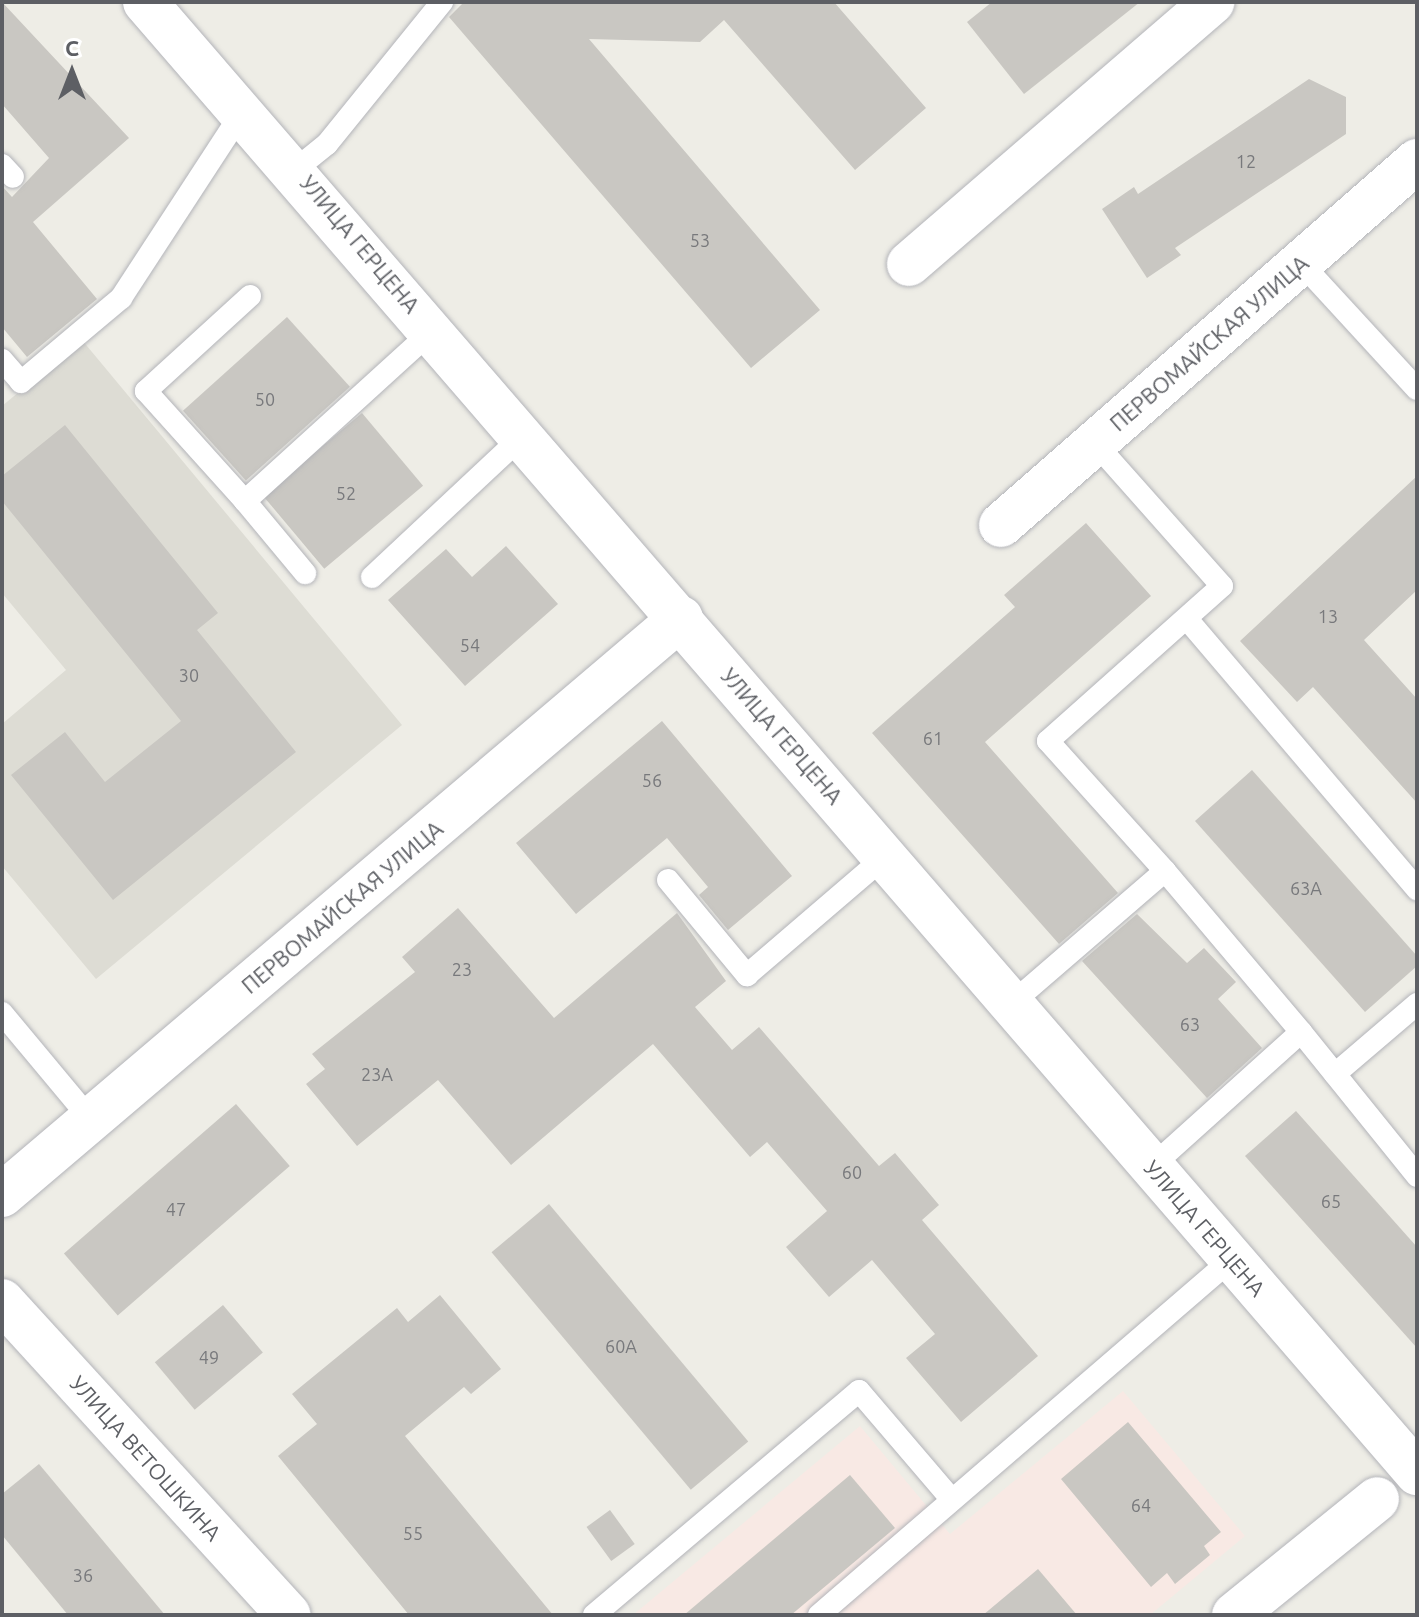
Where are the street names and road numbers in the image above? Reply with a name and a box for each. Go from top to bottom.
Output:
street label: УЛИЦА ГЕРЦЕНА [295,170,425,318]
street label: ПЕРВОМАЙСКАЯ УЛИЦА [1104,250,1314,436]
street label: УЛИЦА ГЕРЦЕНА [716,663,848,809]
street label: ПЕРВОМАЙСКАЯ УЛИЦА [236,815,448,999]
street label: УЛИЦА ГЕРЦЕНА [1139,1155,1271,1301]
street label: УЛИЦА ВЕТОШКИНА [65,1370,227,1546]

